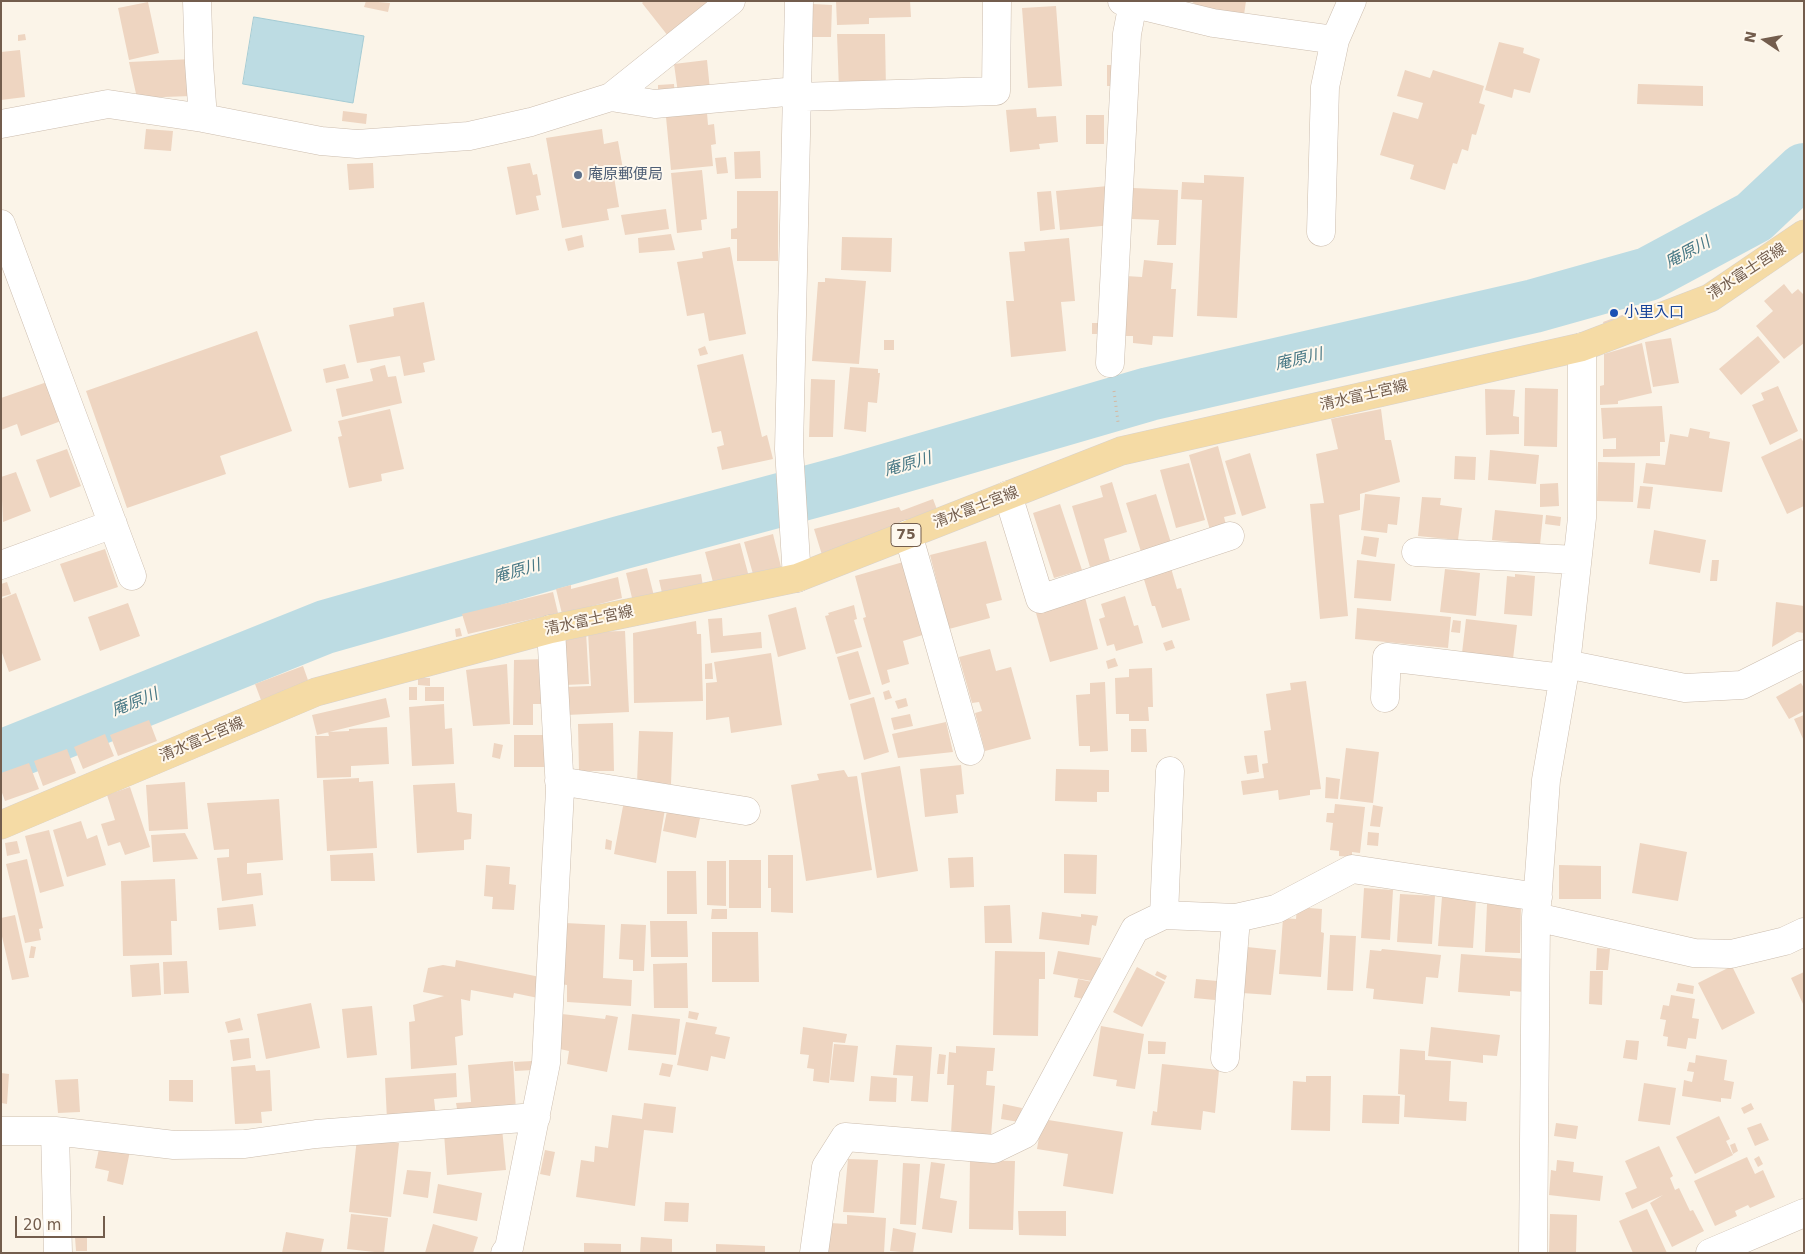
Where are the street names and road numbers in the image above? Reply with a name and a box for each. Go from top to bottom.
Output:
street label: 清水富士宮線 [1704,240,1790,304]
street label: 清水富士宮線 [1318,377,1410,415]
street label: 清水富士宮線 [931,483,1021,533]
road number: 75 [891,524,921,546]
street label: 清水富士宮線 [543,603,635,639]
street label: 清水富士宮線 [157,714,247,766]

